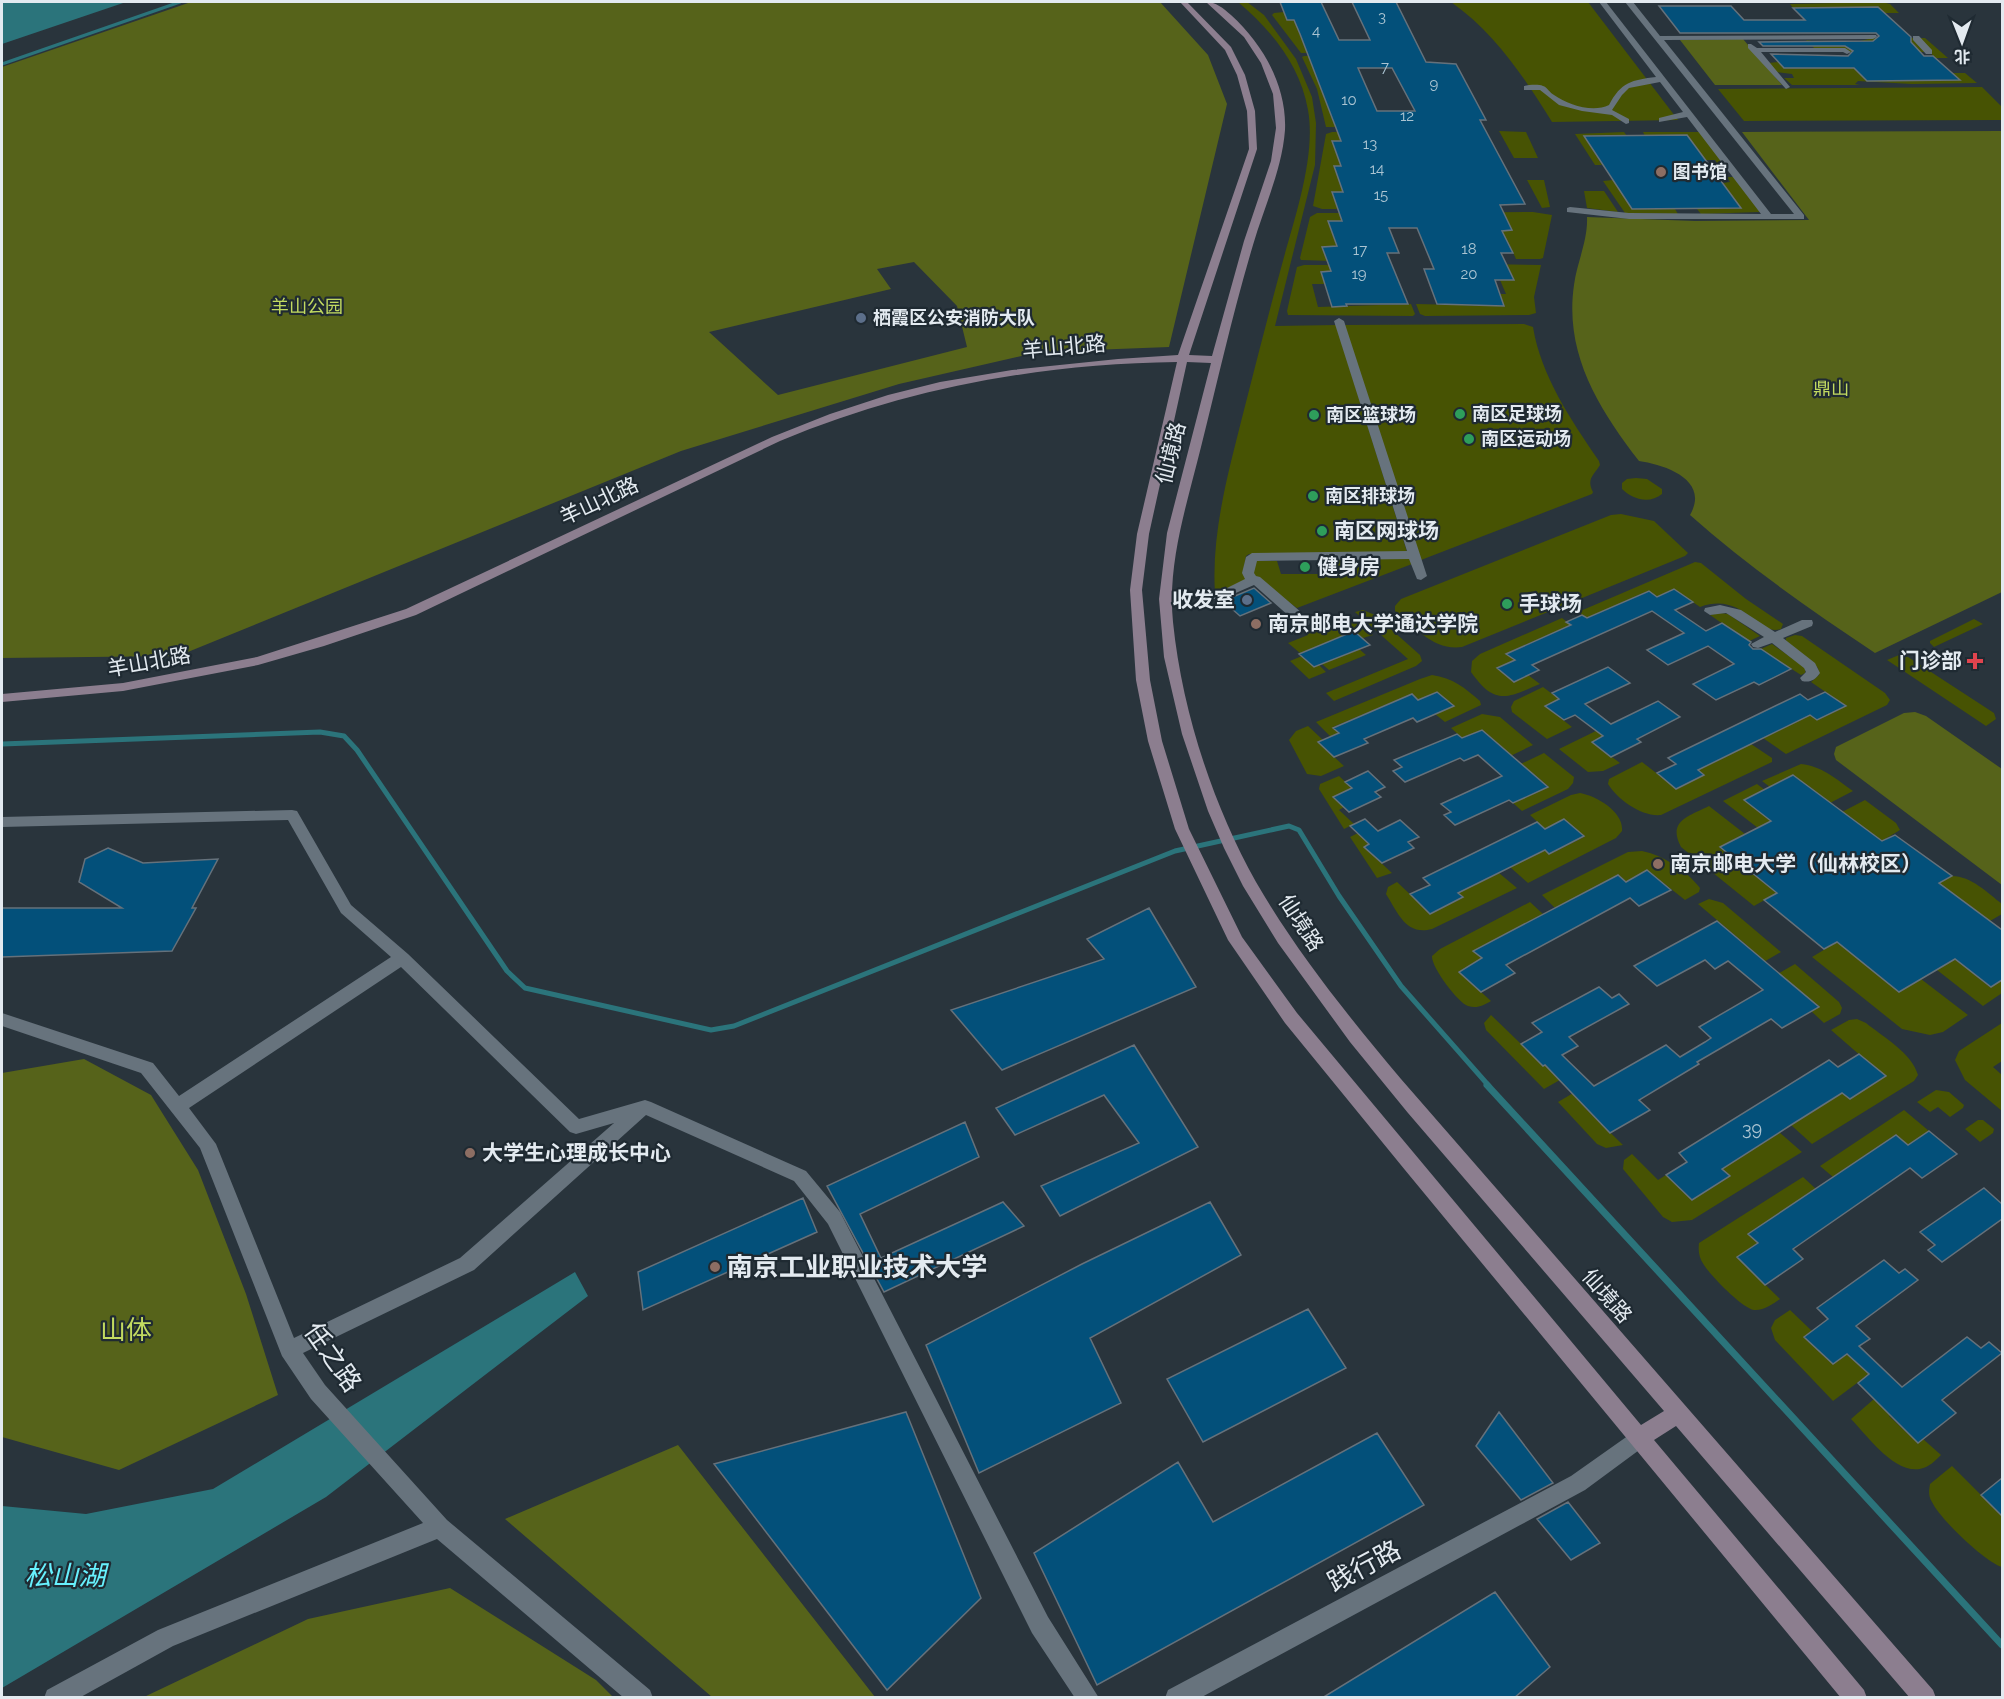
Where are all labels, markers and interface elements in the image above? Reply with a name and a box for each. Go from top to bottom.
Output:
house number: 3 [1378,8,1386,26]
north arrow [1932,12,1992,72]
house number: 4 [1312,22,1320,40]
text: 北 [1954,47,1970,66]
house number: 7 [1381,58,1389,76]
house number: 9 [1430,75,1439,93]
house number: 10 [1341,91,1357,109]
house number: 12 [1400,107,1414,125]
house number: 13 [1363,135,1377,153]
house number: 14 [1370,160,1384,178]
place label: 图书馆 [1673,161,1727,182]
marker: 图书馆 [1654,165,1668,179]
house number: 15 [1374,186,1388,204]
house number: 18 [1461,240,1477,258]
house number: 17 [1353,241,1367,259]
house number: 19 [1351,265,1367,283]
house number: 20 [1461,265,1478,283]
park label: 羊山公园 [271,296,343,317]
place label: 栖霞区公安消防大队 [873,307,1035,328]
marker: 栖霞区公安消防大队 [854,311,868,325]
street label: 羊山北路 [1021,330,1107,363]
park label: 鼎山 [1813,378,1849,399]
place label: 南区足球场 [1472,403,1562,424]
place label: 南区篮球场 [1326,404,1416,425]
marker: 南区足球场 [1453,407,1467,421]
marker: 南区篮球场 [1307,408,1321,422]
street label: 仙境路 [1151,419,1190,486]
place label: 南区运动场 [1481,428,1571,449]
marker: 南区运动场 [1462,432,1476,446]
street label: 羊山北路 [555,471,642,530]
place label: 南区排球场 [1325,485,1415,506]
marker: 南区排球场 [1306,489,1320,503]
place label: 南区网球场 [1334,518,1439,543]
marker: 南区网球场 [1315,524,1329,538]
place label: 健身房 [1317,554,1380,579]
marker: 健身房 [1298,560,1312,574]
place label: 收发室 [1172,587,1235,612]
place label: 手球场 [1519,591,1582,616]
marker: 收发室 [1240,593,1254,607]
marker: 手球场 [1500,597,1514,611]
place label: 南京邮电大学通达学院 [1268,611,1478,636]
marker: 南京邮电大学通达学院 [1249,617,1263,631]
street label: 羊山北路 [105,642,192,681]
place label: 门诊部 [1899,648,1962,673]
marker: 门诊部 [1966,652,1984,670]
place label: 南京邮电大学（仙林校区） [1670,851,1922,876]
marker: 南京邮电大学（仙林校区） [1651,857,1665,871]
street label: 仙境路 [1274,890,1329,956]
house number: 39 [1742,1118,1762,1139]
place label: 大学生心理成长中心 [482,1140,671,1165]
marker: 大学生心理成长中心 [463,1146,477,1160]
place label: 南京工业职业技术大学 [727,1252,987,1282]
marker: 南京工业职业技术大学 [708,1260,722,1274]
street label: 仙境路 [1577,1264,1637,1328]
park label: 山体 [100,1315,152,1345]
street label: 任之路 [298,1316,368,1398]
street label: 践行路 [1323,1534,1405,1598]
water label: 松山湖 [25,1560,109,1591]

